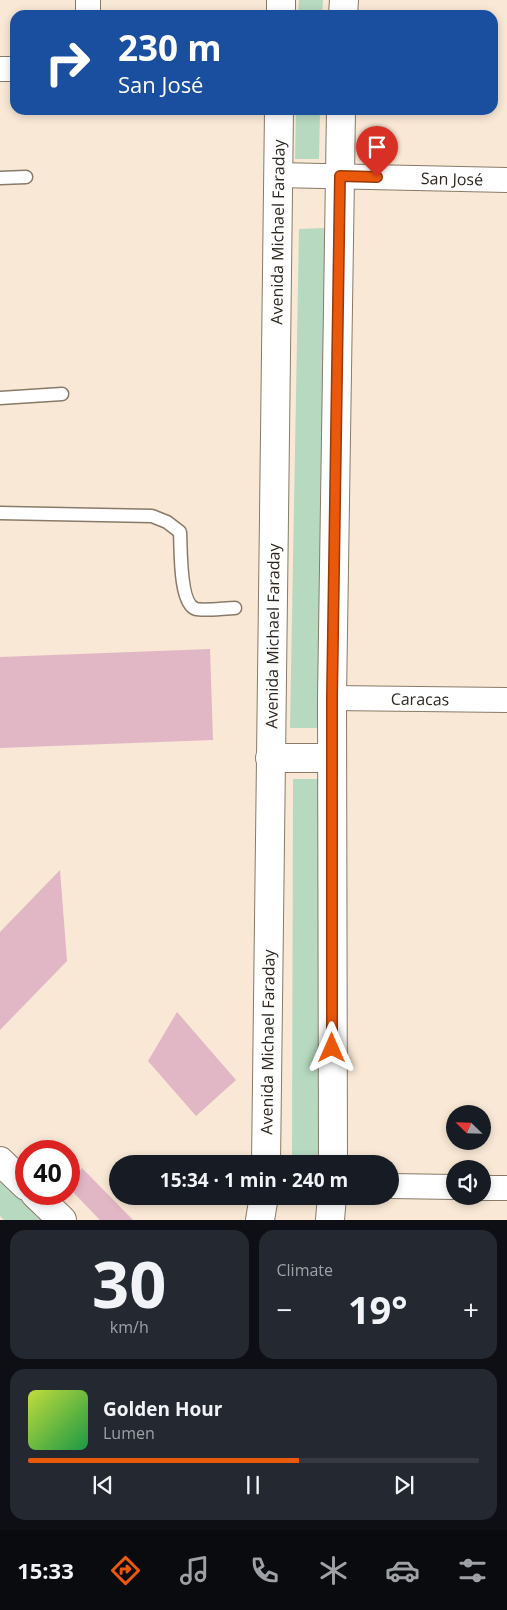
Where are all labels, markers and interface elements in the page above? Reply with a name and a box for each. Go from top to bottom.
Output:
text: 230 m [118,24,222,71]
icon: right [35,30,100,95]
text: San José [118,69,203,99]
pin [356,126,398,177]
icon: arrive [363,133,391,161]
street label: Avenida Michael Faraday [265,138,290,325]
street label: San José [421,167,483,190]
street label: Avenida Michael Faraday [260,542,285,729]
street label: Caracas [391,688,449,710]
street label: Avenida Michael Faraday [255,948,280,1135]
position arrow [305,1021,357,1073]
north arrow [446,1105,491,1150]
map controls [446,1105,491,1205]
speed limit sign: 40 [15,1140,80,1205]
button: sound [446,1160,491,1205]
text: 15:34 · 1 min · 240 m [160,1167,348,1193]
text: 30 [92,1239,166,1327]
text: Climate [277,1259,333,1281]
text: 19° [348,1283,408,1335]
text: − [277,1290,293,1328]
text: + [463,1290,479,1328]
text: km/h [110,1316,149,1338]
text: Golden Hour [103,1396,222,1422]
text: Lumen [103,1422,155,1444]
icon: previous [89,1471,117,1499]
icon: pause [239,1471,267,1499]
icon: next [390,1471,418,1499]
icon: directions [108,1553,143,1588]
icon: music [177,1553,212,1588]
icon: phone [247,1553,282,1588]
icon: climate [316,1553,351,1588]
icon: car [385,1553,420,1588]
icon: filters [455,1553,490,1588]
text: 15:33 [17,1555,74,1585]

